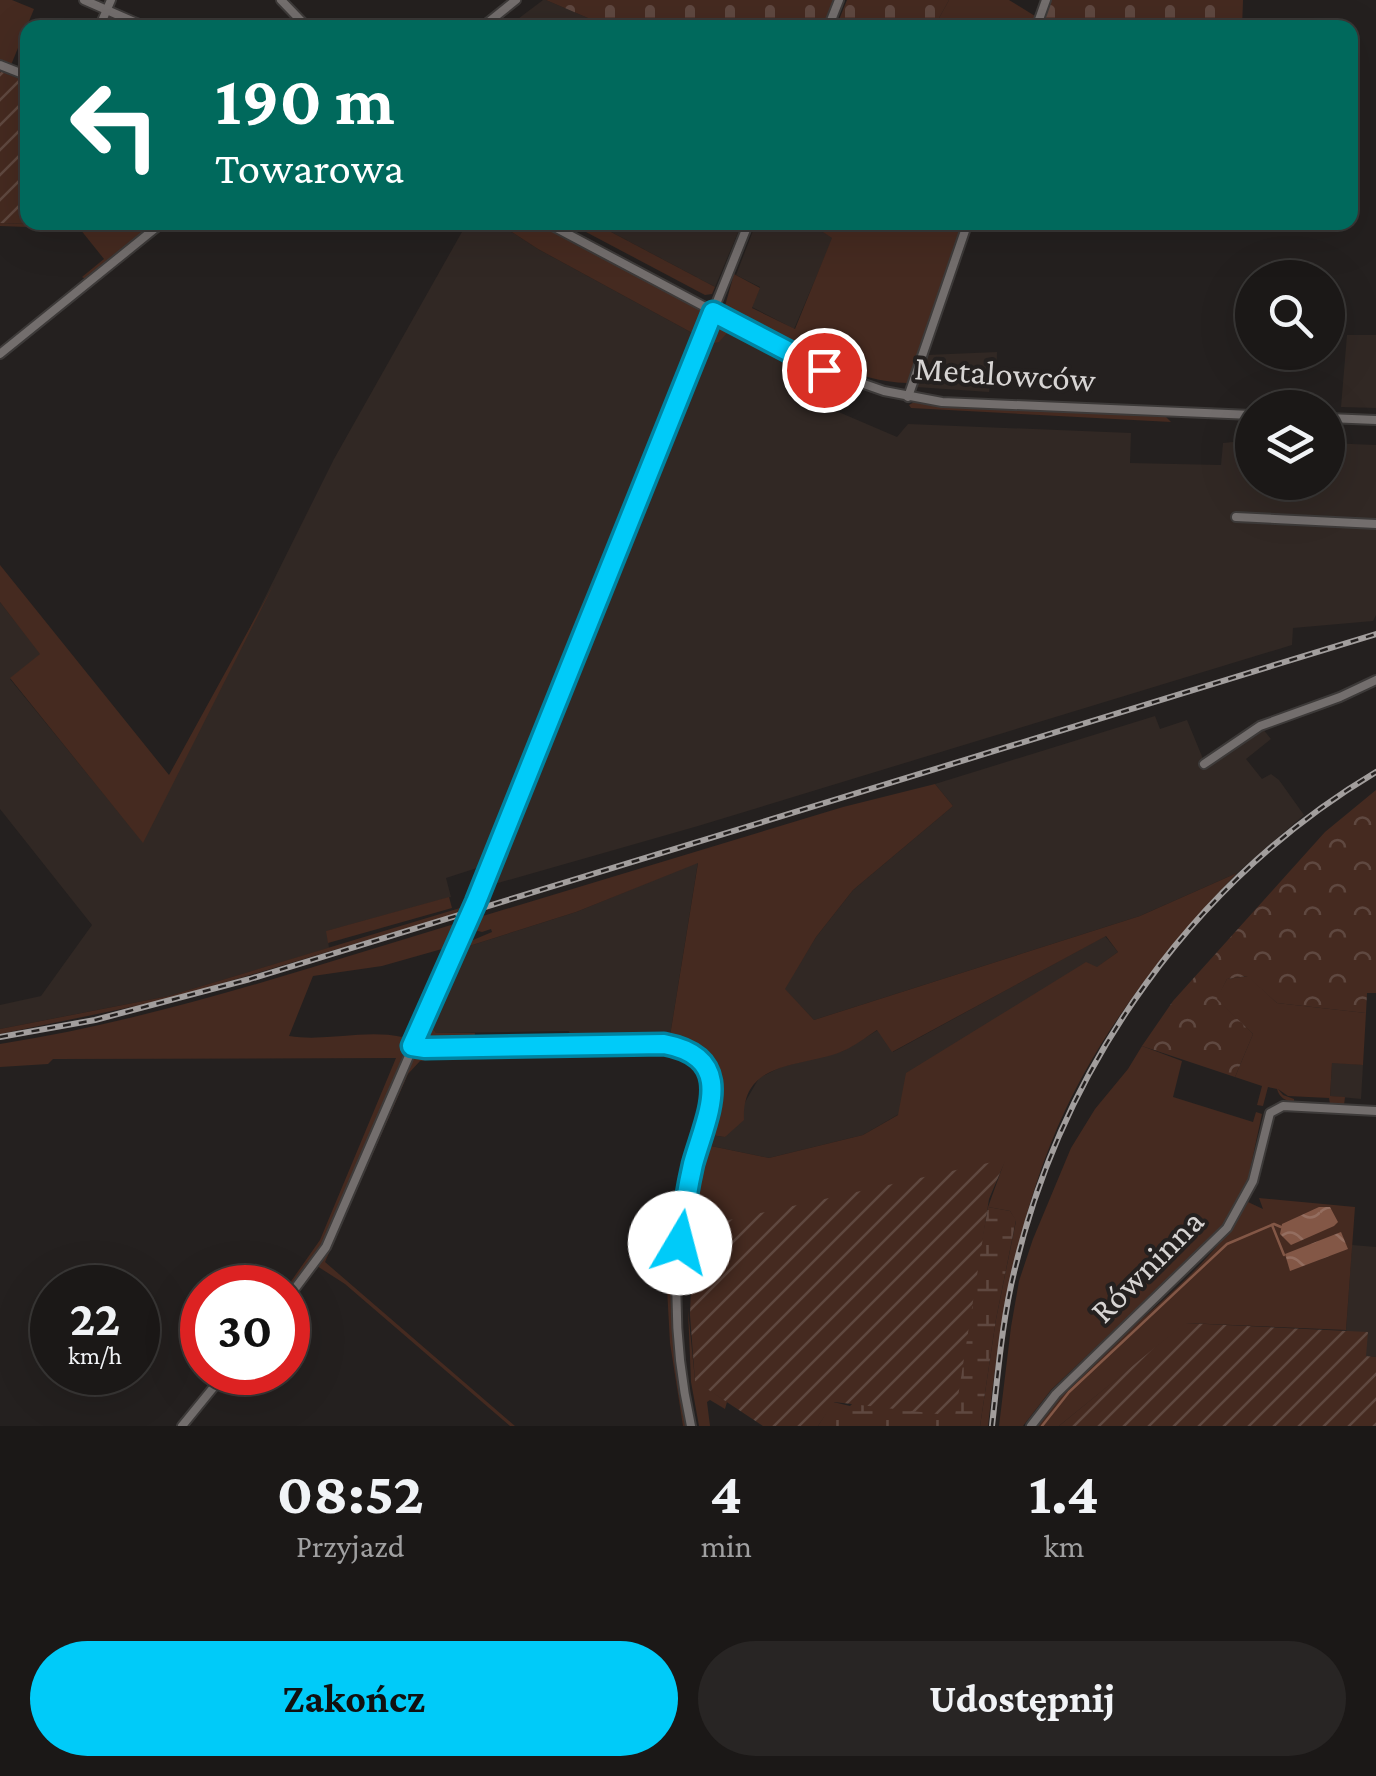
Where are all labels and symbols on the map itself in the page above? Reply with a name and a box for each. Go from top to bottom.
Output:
pin [782,328,867,413]
street label: Metalowców [913,348,1097,400]
position arrow [628,1191,732,1295]
street label: Równinna [1082,1201,1212,1331]
speed limit sign: 30 [180,1265,310,1395]

